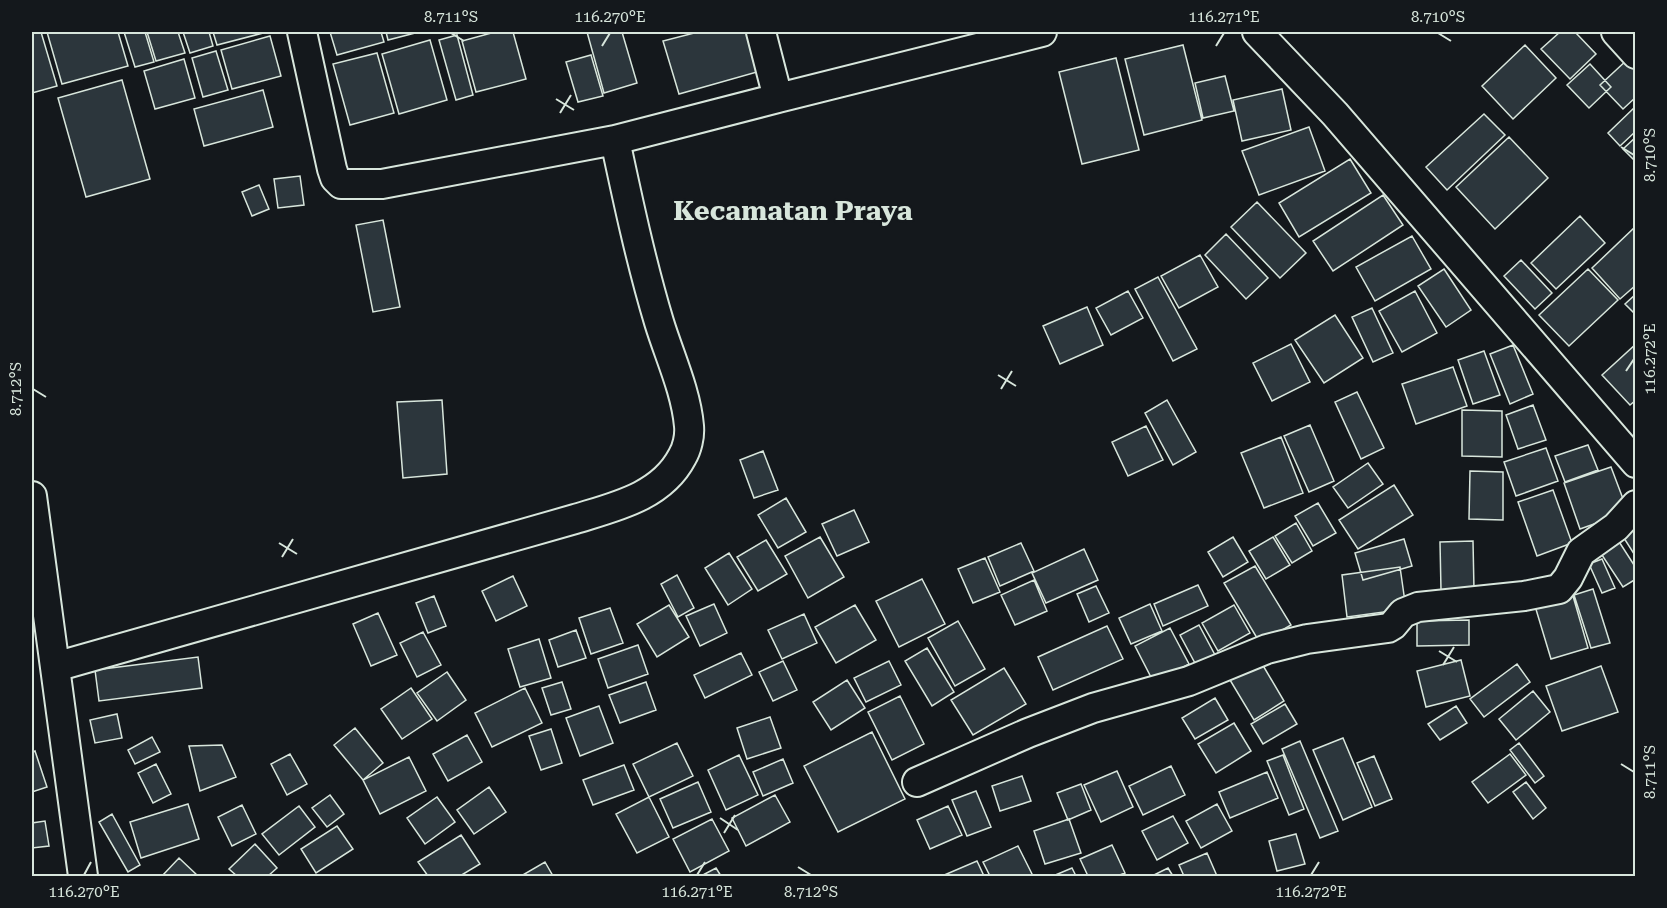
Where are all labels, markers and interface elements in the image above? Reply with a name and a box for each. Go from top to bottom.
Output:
text: 8.711°S [424,8,478,26]
text: 116.270°E [574,8,646,26]
text: 116.271°E [1188,8,1260,26]
text: 8.710°S [1411,8,1465,26]
text: 8.710°S [1641,128,1659,182]
district label: Kecamatan Praya [673,195,913,227]
text: 116.272°E [1641,323,1659,395]
text: 8.712°S [7,362,25,416]
text: 8.711°S [1641,745,1659,799]
text: 116.270°E [48,883,120,901]
text: 116.271°E [661,883,733,901]
text: 8.712°S [784,883,838,901]
text: 116.272°E [1275,883,1347,901]

